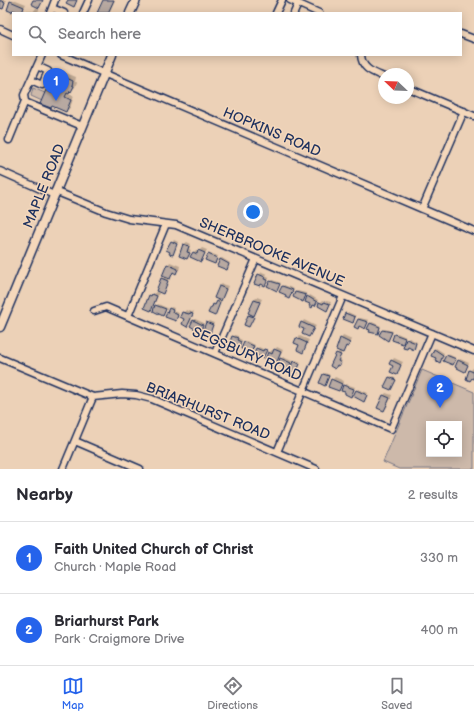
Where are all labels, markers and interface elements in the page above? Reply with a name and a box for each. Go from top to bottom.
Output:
search box [12,12,462,56]
icon: search [26,23,48,45]
text: Search here [58,25,141,44]
pin: 1 [43,68,69,101]
north arrow [378,68,414,104]
street label: HOPKINS ROAD [220,104,324,160]
street label: MAPLE ROAD [19,141,69,231]
your location [243,202,263,222]
street label: SHERBROOKE AVENUE [197,214,347,290]
street label: SEGSBURY ROAD [190,323,304,385]
pin: 2 [427,375,453,408]
street label: BRIARHURST ROAD [144,378,272,444]
map controls [426,421,462,457]
button: locate [426,421,462,457]
text: Nearby [16,485,73,505]
text: 2 results [408,487,458,503]
text: Faith United Church of Christ [54,540,253,559]
text: 1 [26,550,32,566]
text: 330 m [420,550,458,566]
text: Church · Maple Road [54,559,176,575]
text: Briarhurst Park [54,612,159,631]
text: 2 [25,622,33,638]
text: 400 m [421,622,458,638]
text: Park · Craigmore Drive [54,631,184,647]
tab: Map [62,675,84,712]
tab: Directions [207,675,258,712]
tab: Saved [381,675,412,712]

